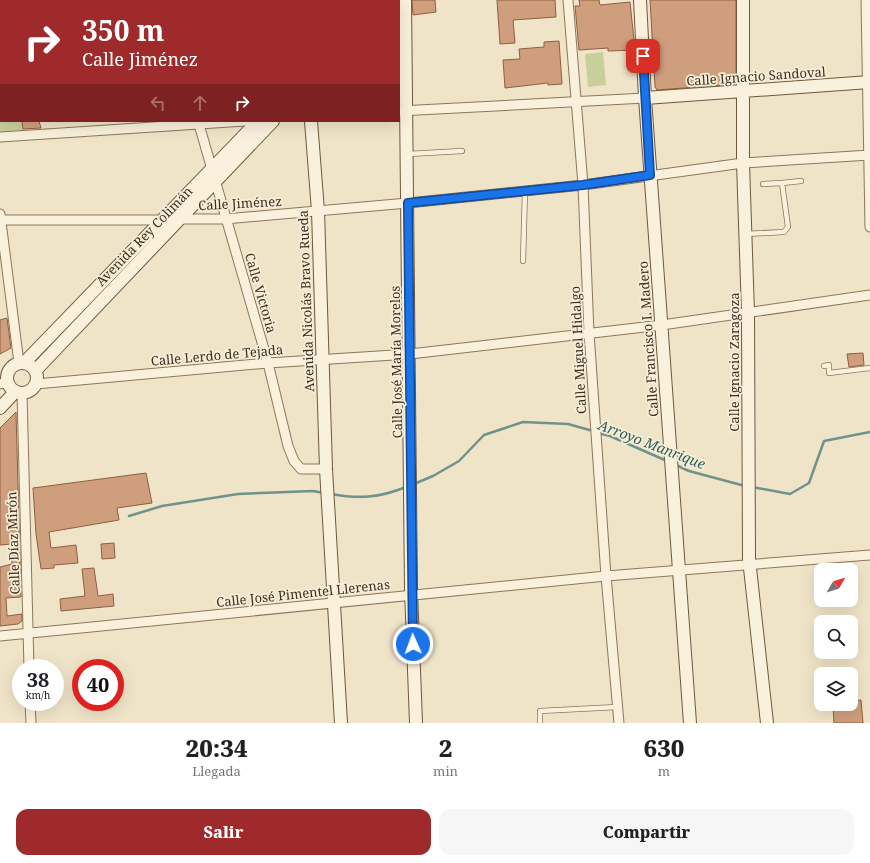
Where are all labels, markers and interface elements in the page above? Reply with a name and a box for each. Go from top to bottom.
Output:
text: 350 m [82,11,164,49]
icon: right [16,16,68,68]
pin [626,39,660,73]
icon: arrive [632,45,654,67]
text: Calle Jiménez [82,47,198,71]
street label: Calle Ignacio Sandoval [686,62,826,90]
icon: left [147,92,169,114]
icon: ahead [189,92,211,114]
icon: right [231,92,253,114]
street label: Avenida Rey Colimán [92,182,197,290]
street label: Calle Jiménez [198,192,282,214]
street label: Avenida Nicolás Bravo Rueda [294,210,318,392]
street label: Calle Victoria [241,251,281,335]
street label: Calle Francisco I. Madero [634,261,662,417]
street label: Calle José María Morelos [386,285,406,438]
street label: Calle Miguel Hidalgo [566,286,590,414]
street label: Calle Ignacio Zaragoza [725,292,743,432]
street label: Calle Lerdo de Tejada [150,340,284,370]
water label: Arroyo Manrique [595,415,708,473]
street label: Calle Díaz Mirón [2,491,24,595]
north arrow [814,563,858,607]
map controls [814,563,858,711]
street label: Calle José Pimentel Llerenas [215,575,391,611]
button: search [814,615,858,659]
position arrow [392,623,434,665]
speed limit sign: 40 [72,659,124,711]
text: 38 [27,666,49,693]
button: layers [814,667,858,711]
text: km/h [26,688,50,702]
text: 20:34 [186,731,248,764]
text: 2 [439,731,452,764]
text: 630 [644,731,684,764]
text: Llegada [192,762,241,780]
text: min [433,762,458,780]
text: m [658,762,670,780]
button: Salir [16,809,431,855]
button: Compartir [439,809,854,855]

